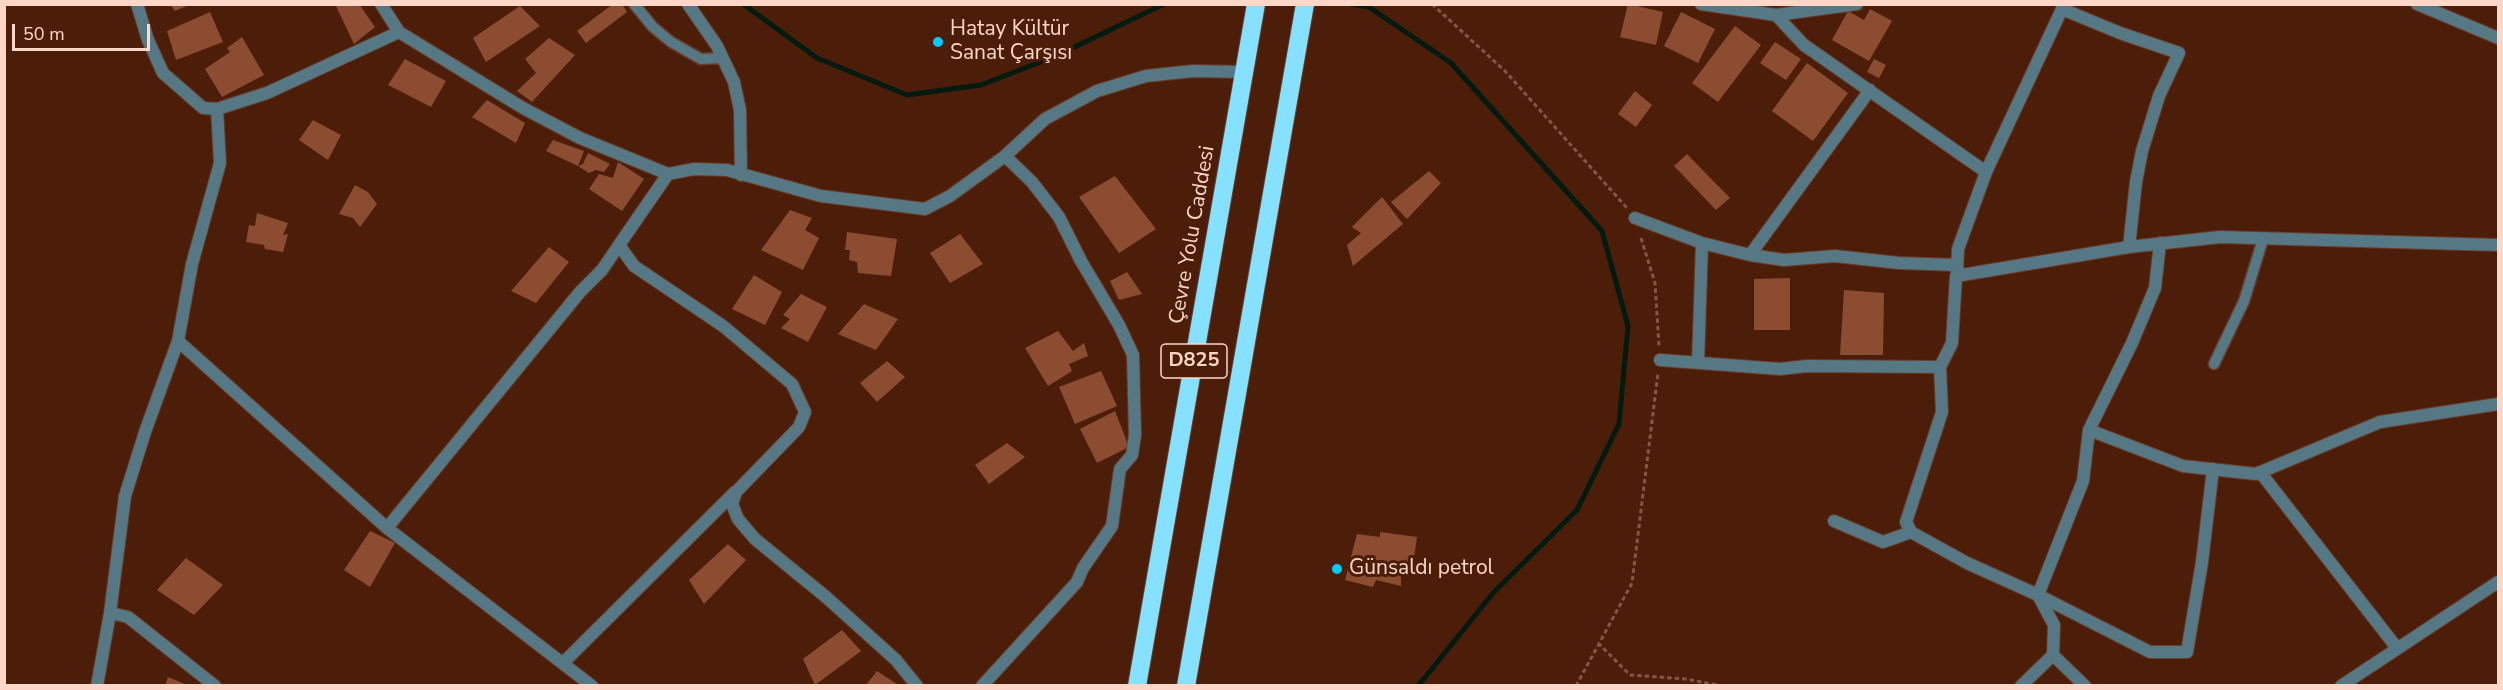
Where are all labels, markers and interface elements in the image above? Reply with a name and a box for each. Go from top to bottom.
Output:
scale bar [15,12,153,50]
place label: Hatay Kültür Sanat Çarşısı [950,17,1072,67]
text: 50 m [23,22,65,46]
marker: Hatay Kültür Sanat Çarşısı [931,35,945,49]
street label: Çevre Yolu Caddesi [1165,144,1221,326]
road number: D825 [1161,344,1227,378]
place label: Günsaldı petrol [1349,556,1494,582]
marker: Günsaldı petrol [1330,562,1344,576]

